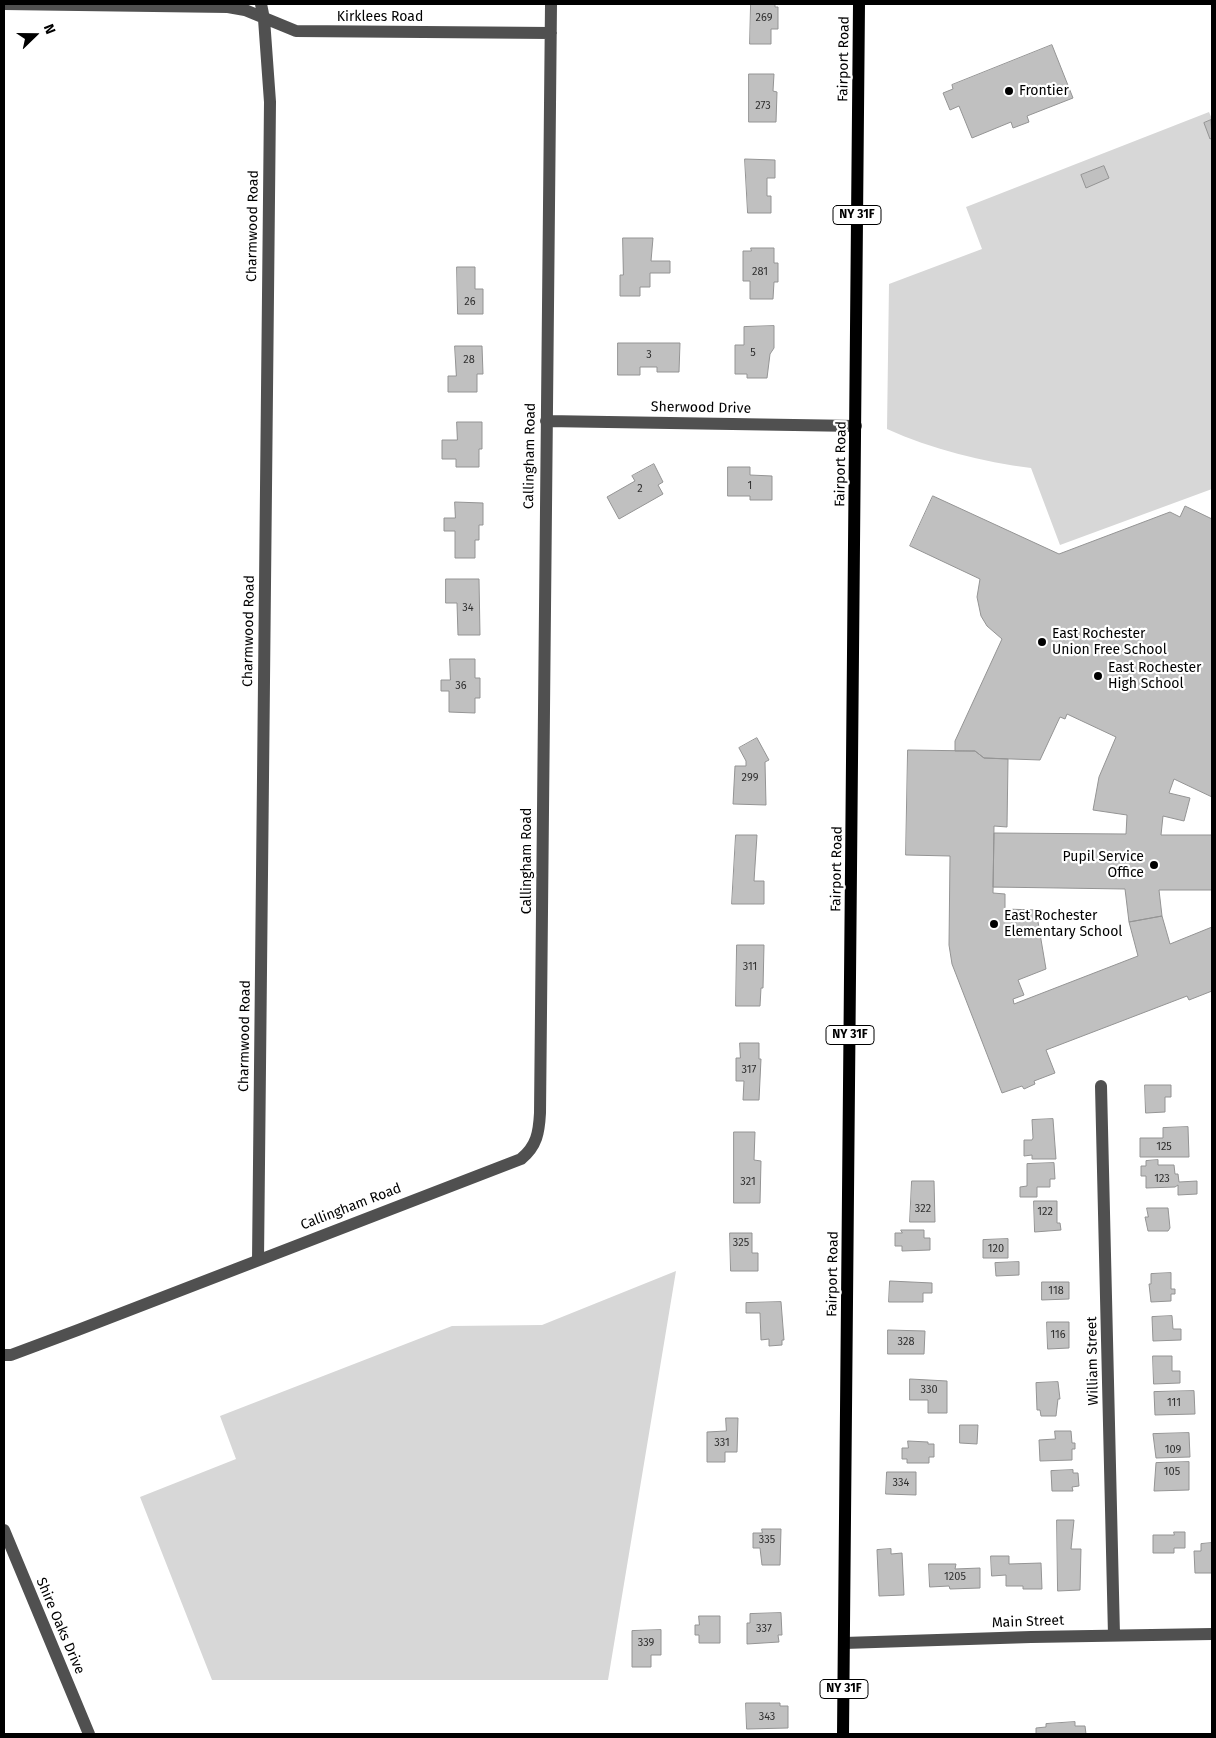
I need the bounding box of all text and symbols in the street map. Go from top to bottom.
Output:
street label: Kirklees Road [337,9,423,25]
north arrow [10,10,60,60]
house number: 269 [756,11,772,25]
street label: Fairport Road [835,16,853,102]
text: N [40,22,59,37]
place label: Frontier [1019,83,1069,99]
marker: Frontier [1003,85,1015,97]
house number: 273 [755,99,771,113]
street label: Charmwood Road [244,170,262,282]
road number: NY 31F [833,206,881,224]
house number: 281 [752,265,768,279]
house number: 26 [464,295,476,309]
house number: 5 [750,346,756,360]
house number: 3 [646,348,652,362]
house number: 28 [463,353,475,367]
street label: Sherwood Drive [651,399,751,417]
street label: Callingham Road [521,403,539,509]
street label: Fairport Road [832,421,850,507]
house number: 1 [748,479,752,493]
house number: 2 [637,482,643,496]
street label: Charmwood Road [240,575,258,687]
house number: 34 [462,601,474,615]
place label: East Rochester Union Free School [1052,626,1167,658]
marker: East Rochester Union Free School [1036,636,1048,648]
place label: East Rochester High School [1108,660,1201,692]
marker: East Rochester High School [1092,670,1104,682]
house number: 36 [455,679,467,693]
house number: 299 [742,771,758,785]
street label: Callingham Road [519,808,535,914]
street label: Fairport Road [828,826,846,912]
place label: Pupil Service Office [1062,849,1144,882]
marker: Pupil Service Office [1148,859,1160,871]
place label: East Rochester Elementary School [1004,908,1122,940]
marker: East Rochester Elementary School [988,918,1000,930]
house number: 311 [743,960,757,974]
street label: Charmwood Road [236,980,254,1092]
road number: NY 31F [826,1026,874,1044]
house number: 317 [742,1063,756,1077]
house number: 125 [1156,1140,1172,1154]
house number: 123 [1154,1172,1170,1186]
house number: 321 [740,1175,756,1189]
street label: Callingham Road [298,1180,404,1234]
house number: 322 [915,1202,931,1216]
house number: 122 [1037,1205,1053,1219]
street label: Fairport Road [824,1231,842,1317]
house number: 325 [733,1236,749,1250]
house number: 120 [988,1242,1004,1256]
house number: 118 [1048,1284,1064,1298]
street label: William Street [1084,1316,1102,1406]
house number: 116 [1050,1328,1066,1342]
house number: 328 [898,1335,914,1349]
house number: 330 [920,1383,938,1397]
house number: 111 [1167,1396,1181,1410]
house number: 331 [714,1436,730,1450]
house number: 109 [1165,1443,1181,1457]
house number: 105 [1164,1465,1180,1479]
house number: 334 [893,1476,909,1490]
house number: 335 [759,1533,775,1547]
house number: 1205 [944,1570,966,1584]
street label: Shire Oaks Drive [32,1575,88,1677]
street label: Main Street [992,1612,1064,1632]
house number: 337 [756,1622,772,1636]
house number: 339 [638,1636,654,1650]
road number: NY 31F [820,1680,868,1698]
house number: 343 [759,1710,775,1724]

